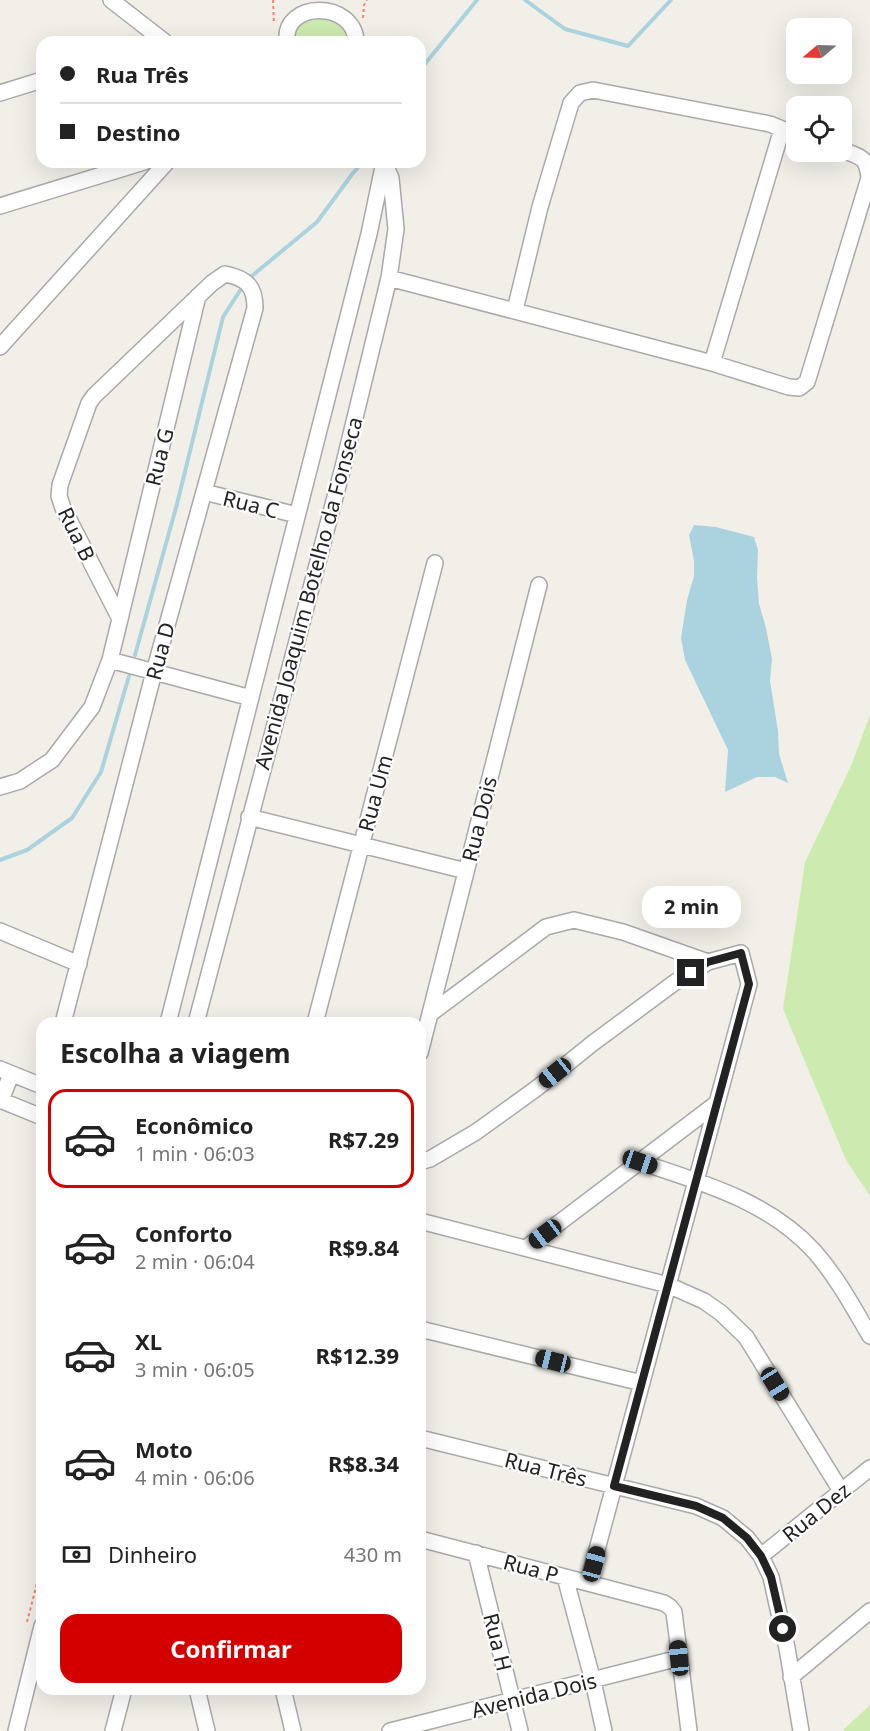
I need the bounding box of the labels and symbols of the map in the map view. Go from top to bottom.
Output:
north arrow [786,18,852,84]
street label: Avenida Joaquim Botelho da Fonseca [247,414,369,772]
street label: Rua G [138,425,180,489]
street label: Rua C [220,484,282,524]
street label: Rua B [52,502,102,566]
street label: Rua D [139,619,181,683]
street label: Rua Um [351,752,399,834]
street label: Rua Dois [455,774,503,864]
callout: 2 min [642,886,740,928]
route end [677,959,704,986]
car [535,1055,575,1091]
car [620,1148,660,1176]
car [525,1216,565,1252]
car [533,1348,573,1374]
car [758,1364,792,1404]
street label: Rua Três [502,1445,590,1493]
street label: Rua Dez [776,1476,856,1548]
car [581,1544,607,1584]
street label: Rua P [500,1547,562,1589]
street label: Rua H [477,1610,519,1674]
route start [769,1615,796,1642]
car [668,1639,690,1677]
street label: Avenida Dois [469,1666,599,1724]

